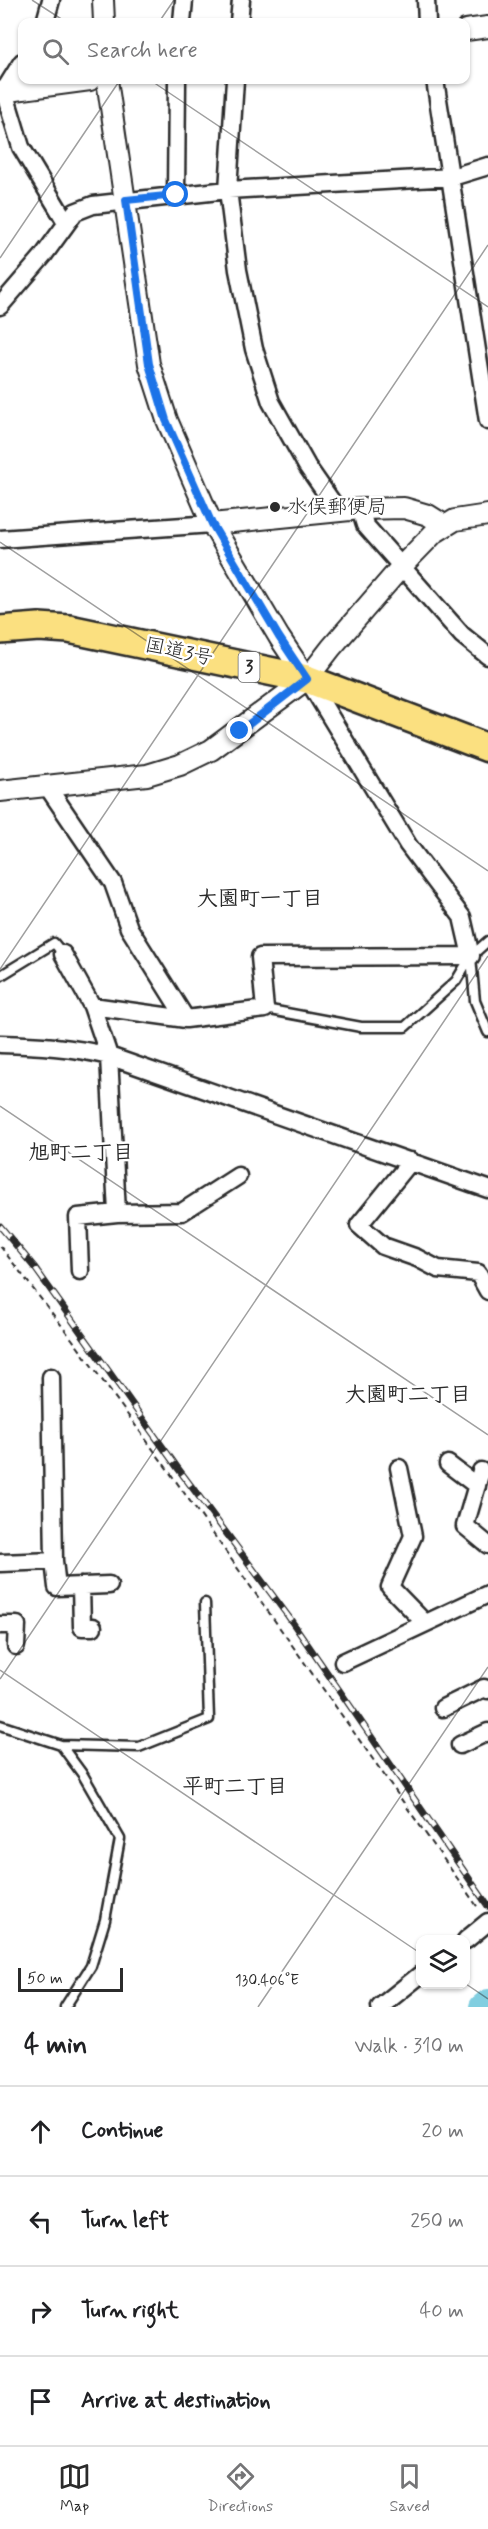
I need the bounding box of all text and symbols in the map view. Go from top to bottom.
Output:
search box [18,18,470,84]
icon: search [39,35,72,68]
text: Search here [87,37,198,65]
route start [162,181,188,207]
place label: 水俣郵便局 [287,494,387,521]
marker: 水俣郵便局 [268,500,282,514]
street label: 国道3号 [142,632,216,672]
road number: 3 [238,652,260,682]
route end [226,717,252,743]
district label: 大園町一丁目 [197,885,323,913]
district label: 旭町二丁目 [29,1139,134,1167]
district label: 大園町二丁目 [345,1381,471,1409]
district label: 平町二丁目 [183,1773,288,1801]
map controls [416,1935,470,1989]
button: layers [416,1935,470,1989]
scale bar [18,1965,123,1992]
text: 50 m [27,1968,63,1989]
text: 130.406°E [235,1971,299,1991]
text: 4 min [24,2029,87,2063]
text: Walk · 310 m [354,2033,464,2060]
icon: ahead [24,2115,57,2148]
text: Continue [81,2117,163,2145]
text: 20 m [421,2118,464,2145]
icon: left [24,2205,57,2238]
text: Turn left [81,2207,169,2235]
text: 250 m [410,2208,464,2235]
icon: right [24,2295,57,2328]
text: Turn right [81,2297,179,2325]
text: 40 m [420,2298,464,2325]
icon: arrive [24,2385,57,2418]
text: Arrive at destination [81,2387,271,2415]
tab: Map [58,2460,91,2517]
tab: Directions [207,2460,273,2517]
tab: Saved [389,2460,430,2517]

